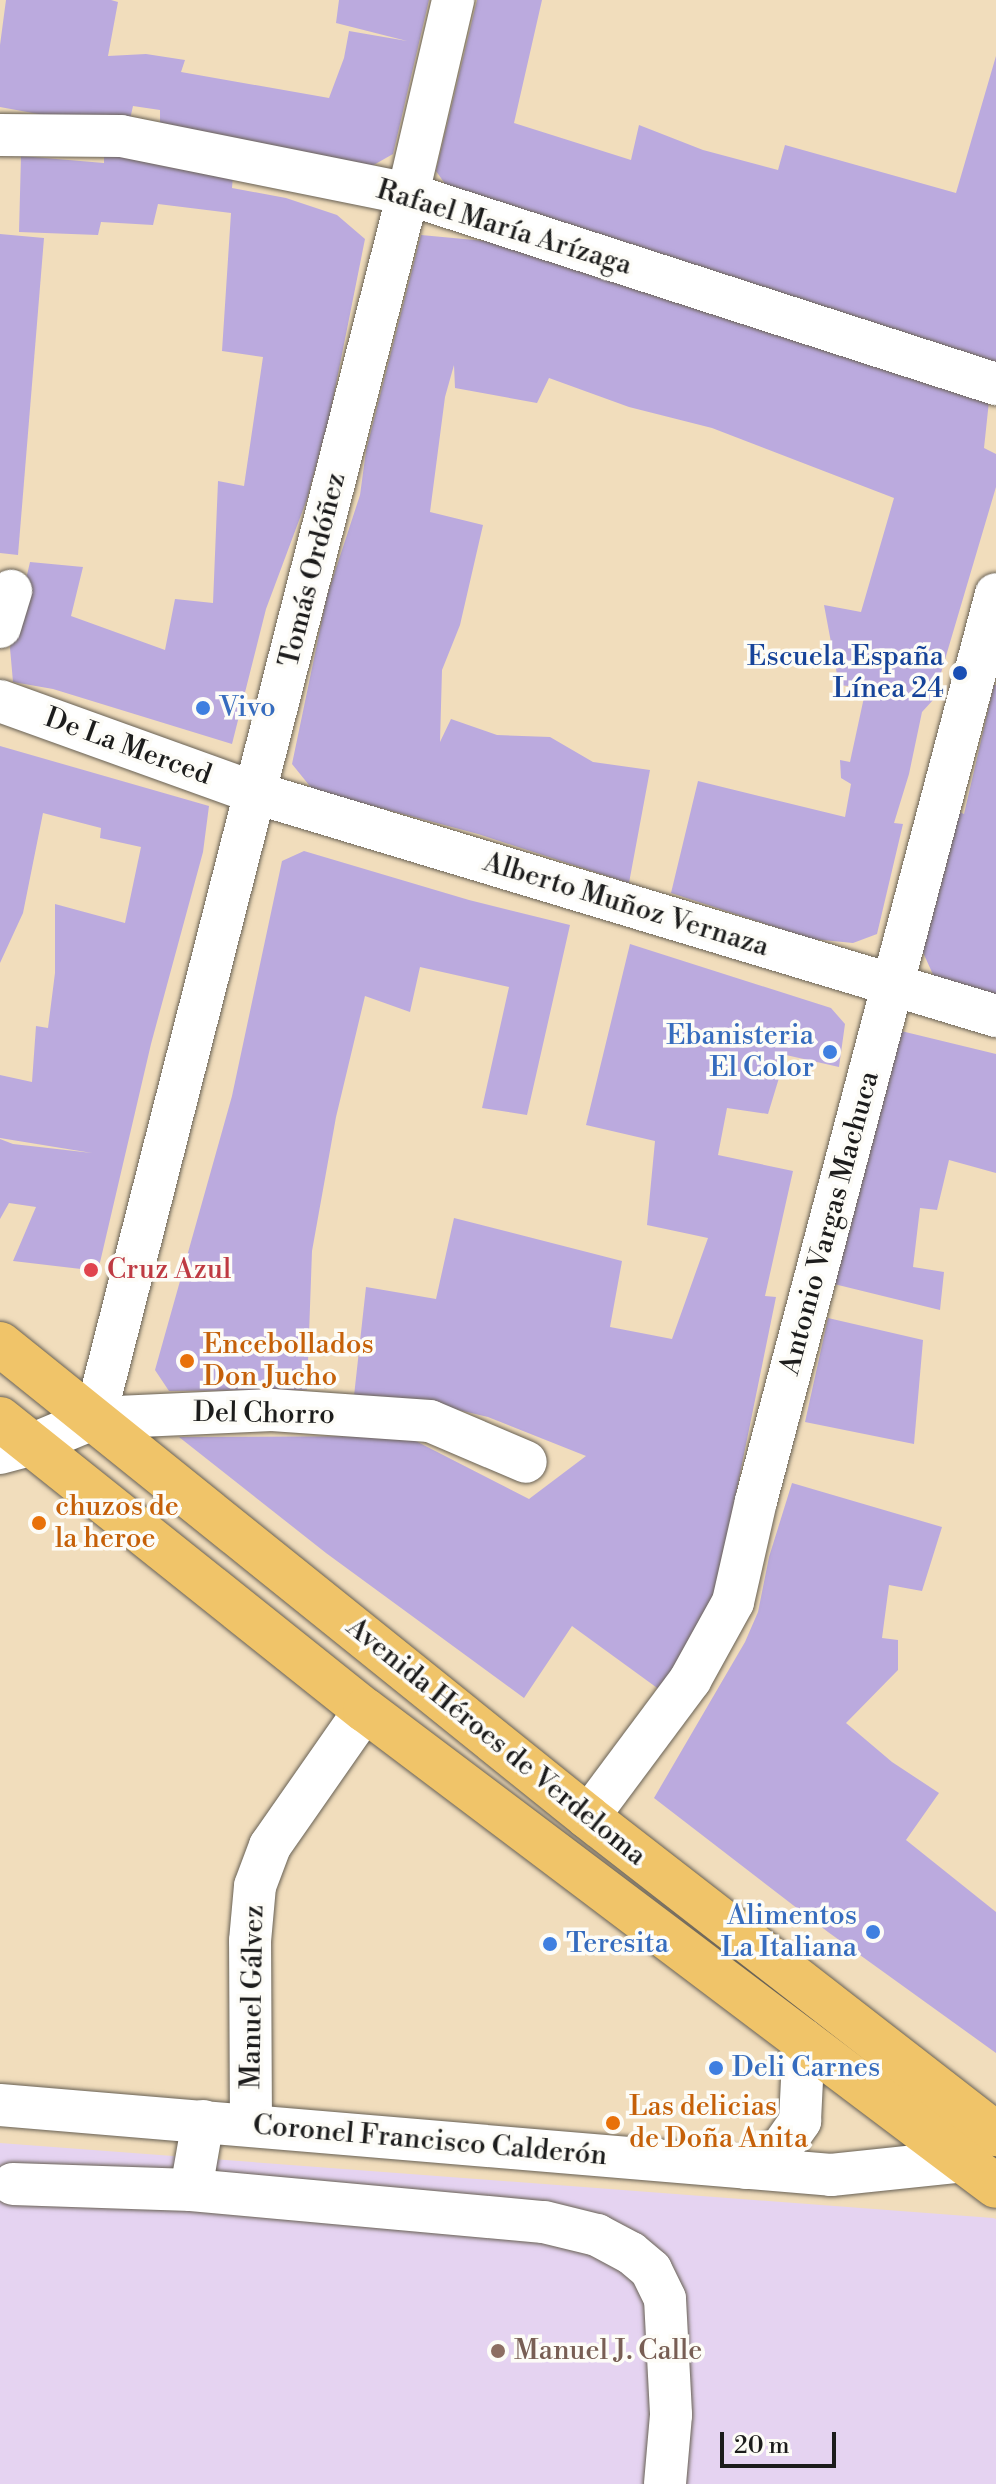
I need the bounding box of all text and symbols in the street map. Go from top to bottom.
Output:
street label: Rafael María Arízaga [372,173,636,283]
street label: Tomás Ordóñez [273,469,353,671]
place label: Escuela España Línea 24 [747,640,944,706]
marker: Escuela España Línea 24 [951,664,969,682]
place label: Vivo [219,691,276,725]
marker: Vivo [194,699,212,717]
street label: De La Merced [40,701,216,793]
street label: Alberto Muñoz Vernaza [479,846,773,964]
place label: Ebanisteria El Color [666,1019,814,1085]
marker: Ebanisteria El Color [821,1043,839,1061]
street label: Antonio Vargas Machuca [773,1068,887,1378]
place label: Cruz Azul [107,1253,231,1287]
marker: Cruz Azul [82,1261,100,1279]
place label: Encebollados Don Jucho [203,1328,374,1394]
marker: Encebollados Don Jucho [178,1352,196,1370]
street label: Del Chorro [193,1396,335,1432]
place label: chuzos de la heroe [55,1490,179,1556]
marker: chuzos de la heroe [30,1514,48,1532]
street label: Avenida Héroes de Verdeloma [339,1611,653,1873]
place label: Alimentos La Italiana [721,1899,857,1965]
street label: Manuel Gálvez [235,1905,271,2089]
marker: Alimentos La Italiana [864,1923,882,1941]
place label: Teresita [566,1927,669,1961]
marker: Teresita [541,1935,559,1953]
place label: Deli Carnes [732,2051,880,2085]
marker: Deli Carnes [707,2059,725,2077]
place label: Las delicias de Doña Anita [629,2090,808,2156]
street label: Coronel Francisco Calderón [251,2109,609,2173]
marker: Las delicias de Doña Anita [604,2114,622,2132]
place label: Manuel J. Calle [514,2334,702,2368]
marker: Manuel J. Calle [489,2342,507,2360]
scale bar [724,2416,840,2466]
text: 20 m [734,2431,790,2461]

